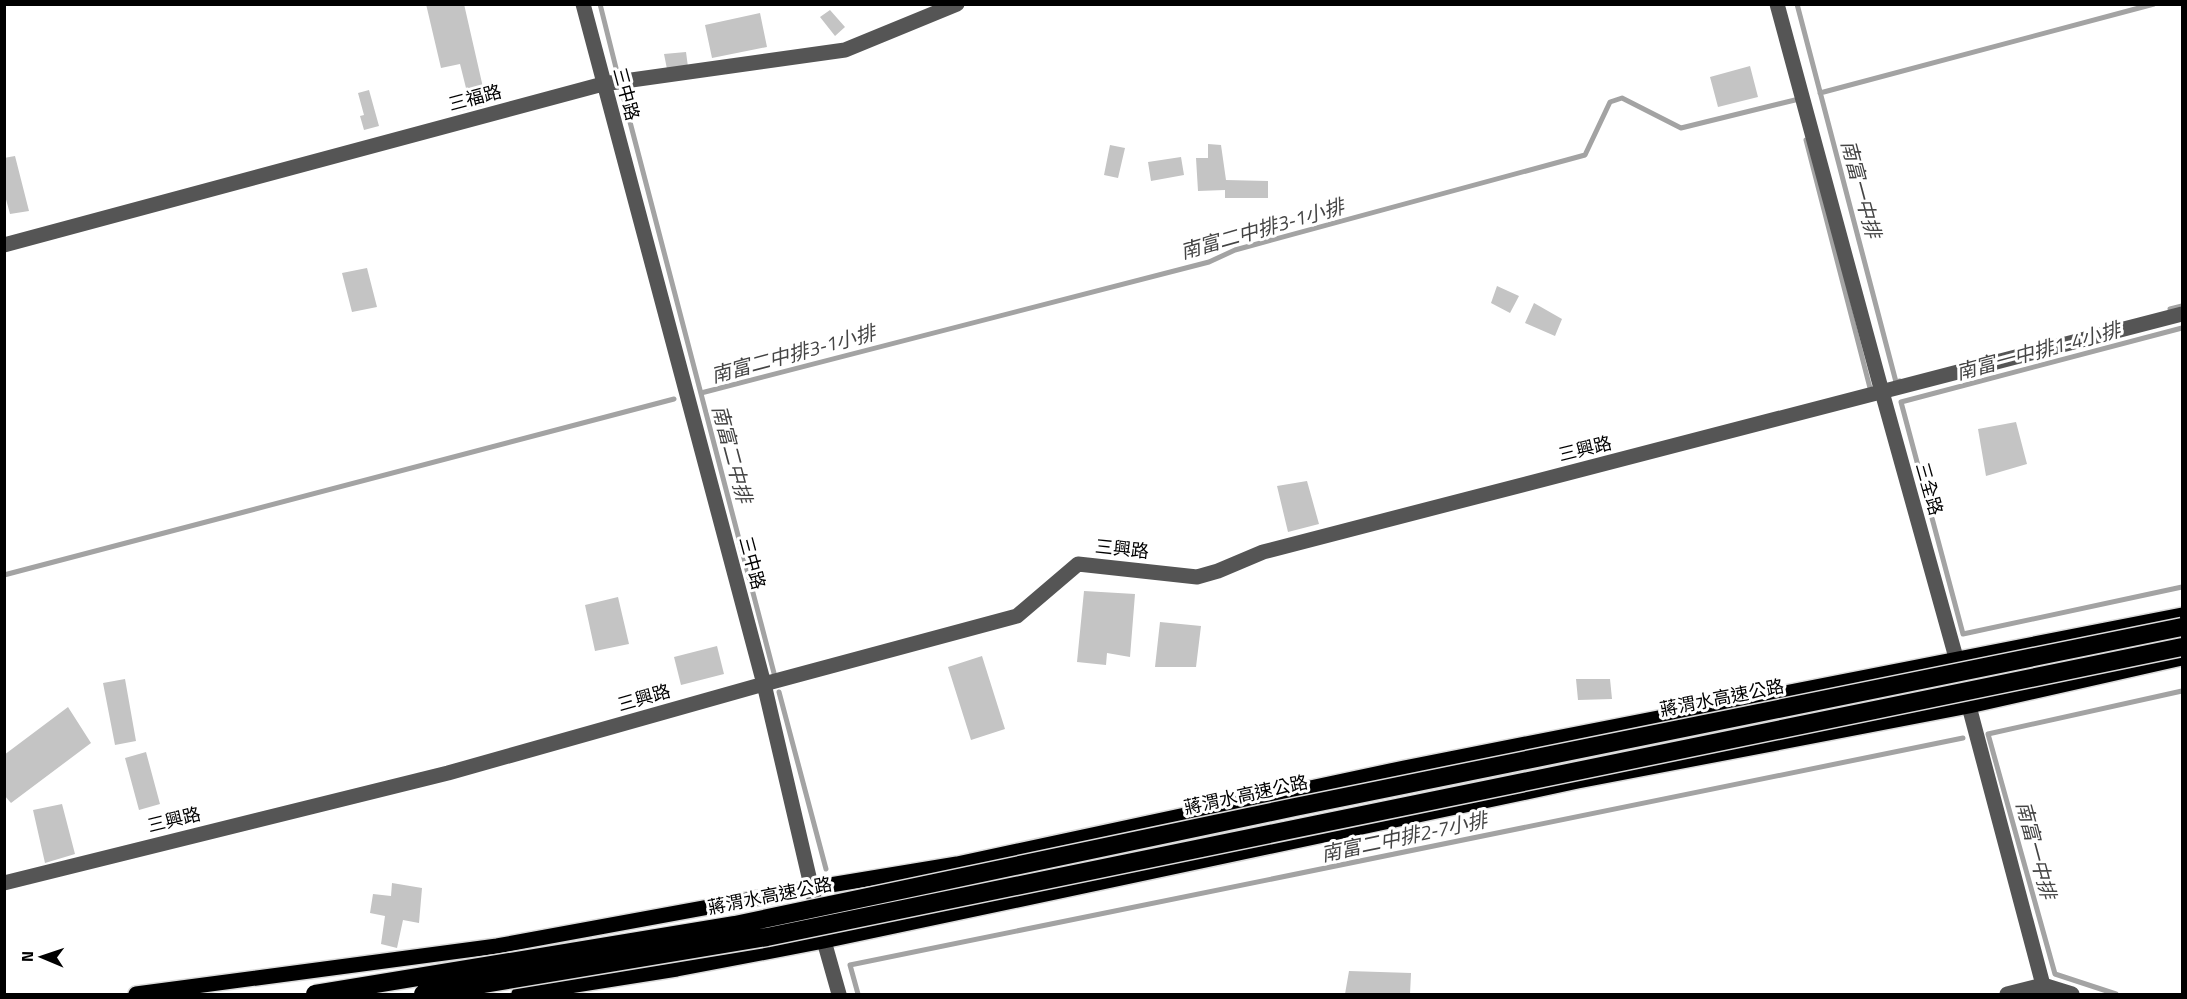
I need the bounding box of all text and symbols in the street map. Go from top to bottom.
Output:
street label: 三中路 [606,64,647,123]
street label: 三福路 [445,77,504,118]
water label: 南富一中排 [1834,137,1890,244]
water label: 南富二中排3-1小排 [1176,189,1350,267]
water label: 南富一中排1-4小排 [1952,313,2126,387]
water label: 南富二中排3-1小排 [707,316,881,390]
water label: 南富二中排 [705,402,761,509]
street label: 三興路 [1555,429,1614,468]
street label: 三全路 [1909,459,1950,519]
street label: 三興路 [1094,532,1150,565]
street label: 三中路 [732,533,773,592]
street label: 蔣渭水高速公路 [1657,672,1786,723]
street label: 三興路 [614,677,674,718]
street label: 蔣渭水高速公路 [1181,768,1310,821]
water label: 南富一中排 [2009,798,2065,905]
street label: 三興路 [144,800,203,839]
water label: 南富二中排2-7小排 [1318,803,1493,869]
street label: 蔣渭水高速公路 [705,870,834,921]
north arrow [12,927,72,987]
text: N [15,951,39,962]

